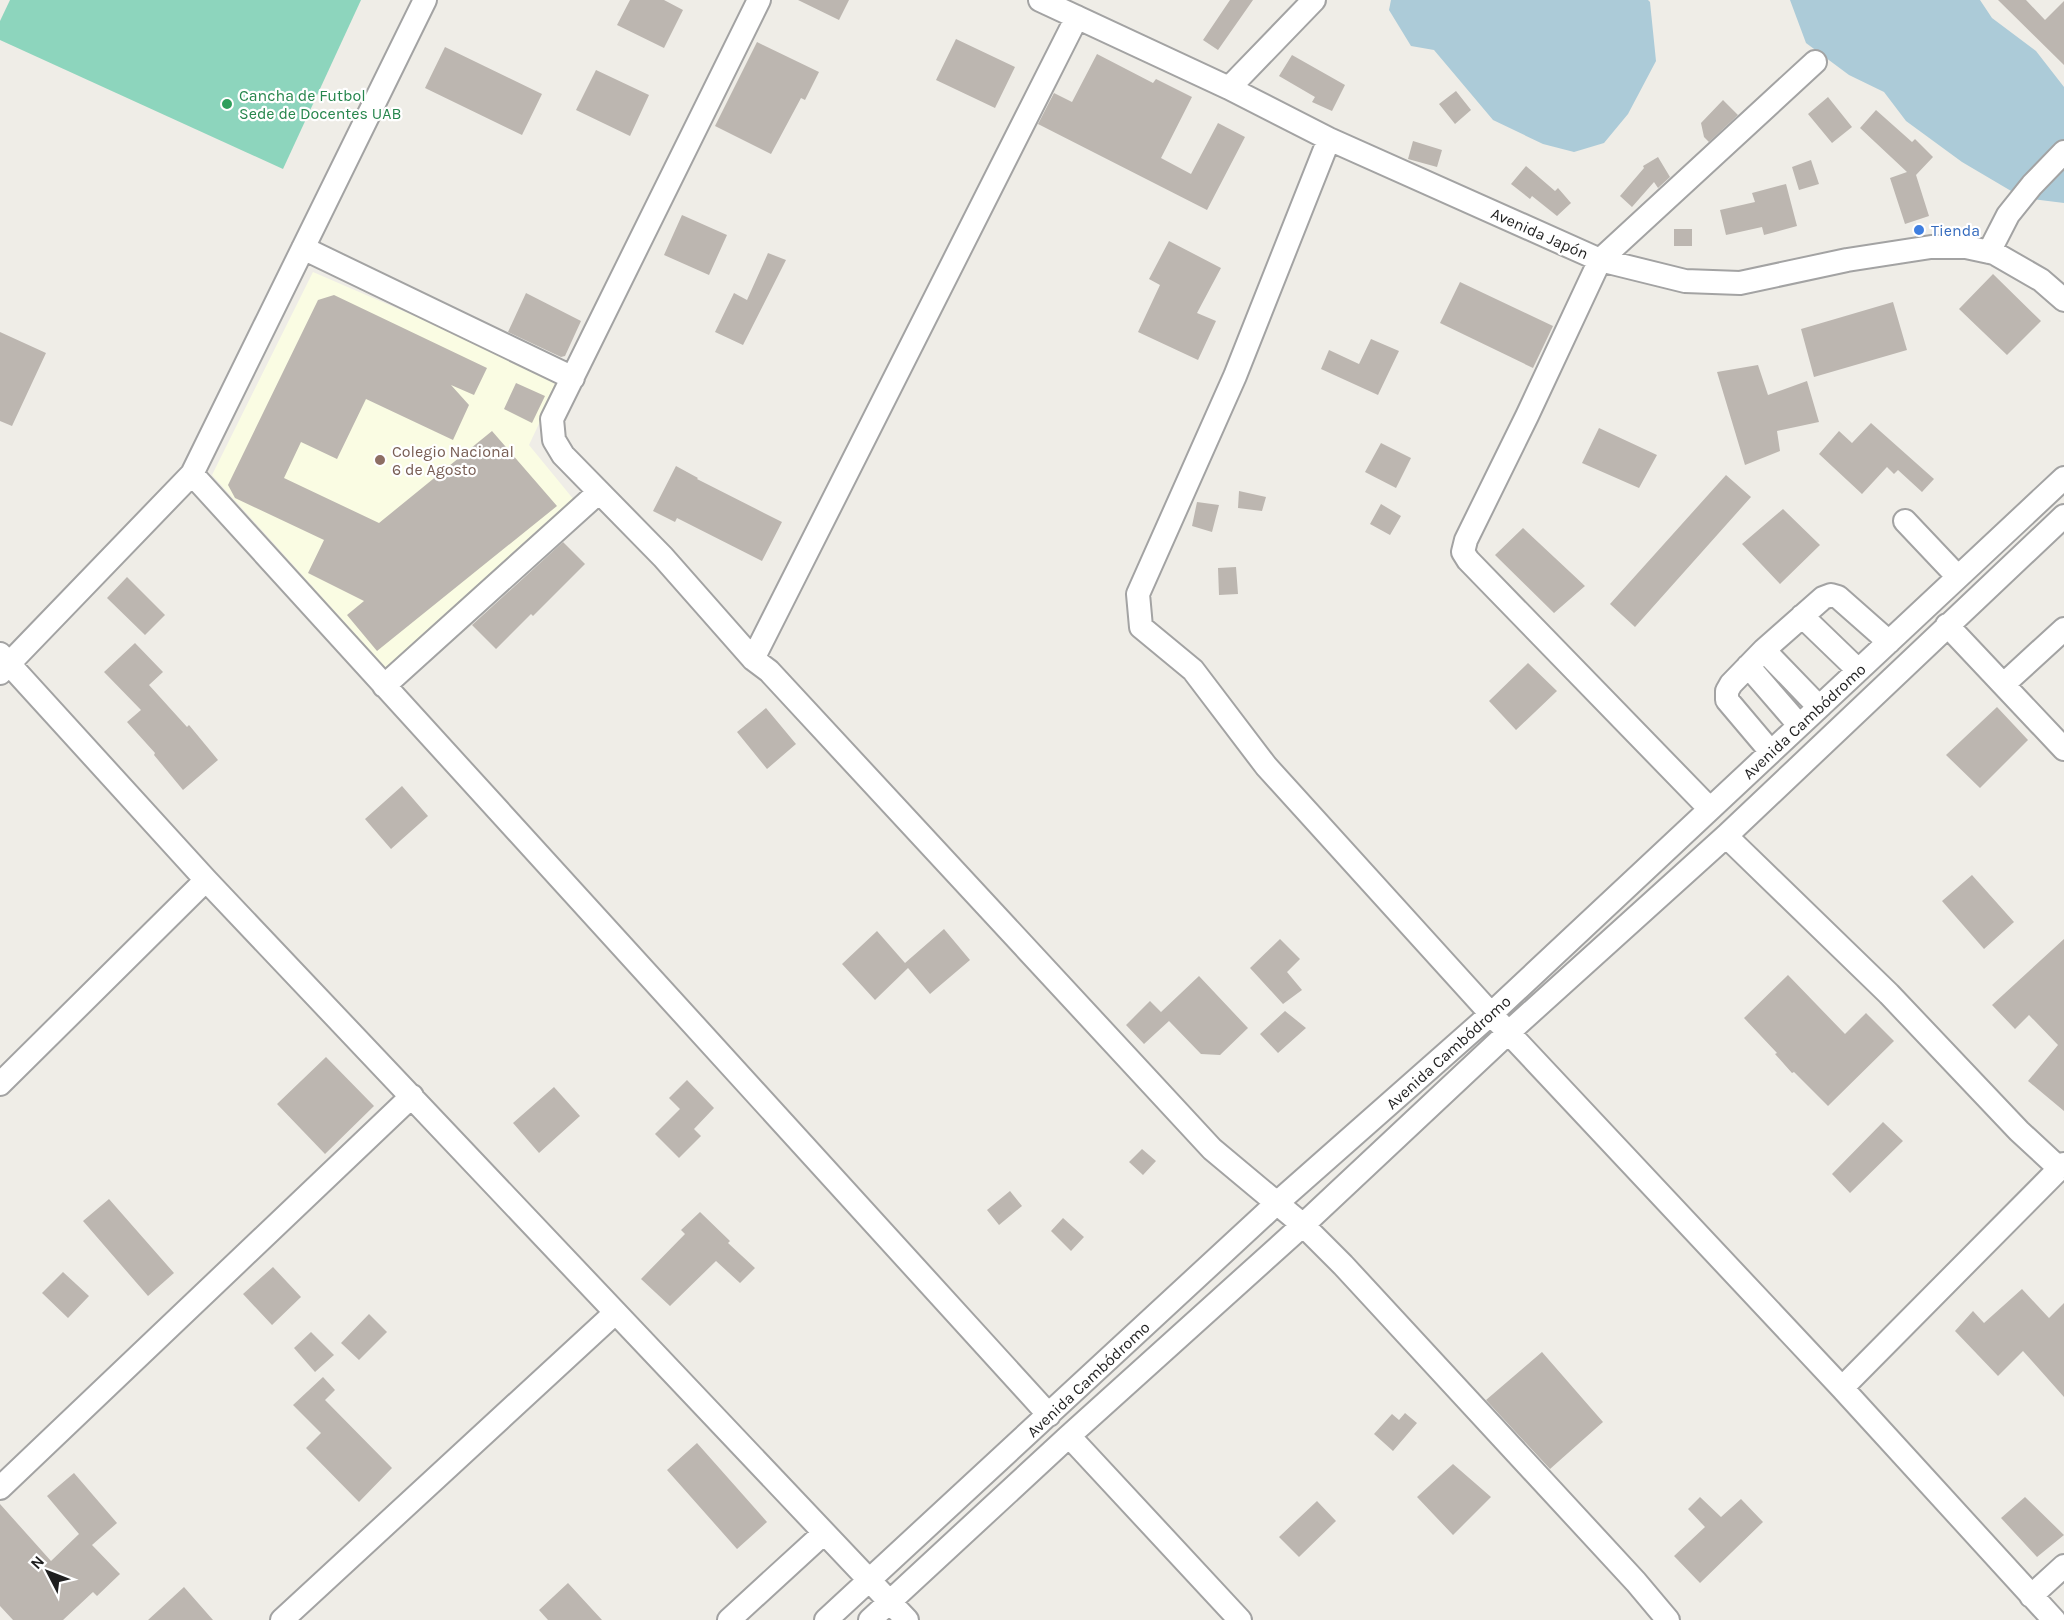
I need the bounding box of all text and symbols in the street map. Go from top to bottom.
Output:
place label: Cancha de Futbol Sede de Docentes UAB [239,86,401,123]
marker: Cancha de Futbol Sede de Docentes UAB [220,97,234,111]
street label: Avenida Japón [1488,204,1591,263]
place label: Tienda [1931,221,1980,240]
marker: Tienda [1912,223,1926,237]
place label: Colegio Nacional 6 de Agosto [392,442,514,479]
marker: Colegio Nacional 6 de Agosto [373,453,387,467]
street label: Avenida Cambódromo [1739,659,1870,783]
street label: Avenida Cambódromo [1382,991,1515,1113]
street label: Avenida Cambódromo [1023,1317,1154,1441]
north arrow [18,1542,78,1602]
text: N [26,1552,48,1573]

